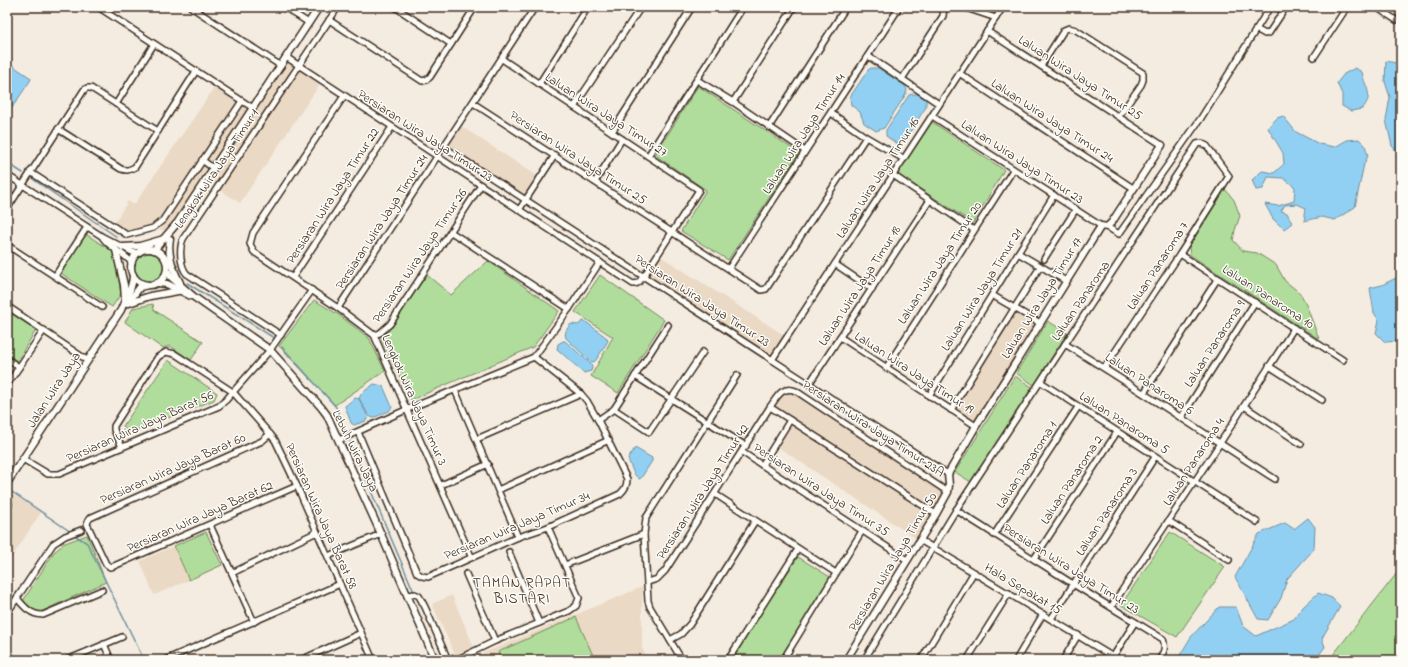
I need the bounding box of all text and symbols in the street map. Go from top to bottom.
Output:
street label: Laluan Wira Jaya Timur 25 [1014,31,1146,127]
street label: Laluan Wira Jaya Timur 27 [540,68,672,163]
street label: Laluan Wira Jaya Timur 14 [758,69,851,199]
street label: Laluan Wira Jaya Timur 24 [986,74,1118,169]
street label: Persiaran Wira Jaya Timur 23 [353,85,496,188]
street label: Lengkok Wira Jaya Timur 1 [170,106,265,233]
street label: Persiaran Wira Jaya Timur 25 [505,106,651,211]
street label: Laluan Wira Jaya Timur 16 [832,114,925,243]
street label: Laluan Wira Jaya Timur 23 [956,115,1087,210]
street label: Persiaran Wira Jaya Timur 22 [282,124,385,268]
street label: Persiaran Wira Jaya Timur 24 [331,150,434,294]
street label: Persiaran Wira Jaya Timur 26 [368,185,473,327]
street label: Laluan Wira Jaya Timur 20 [893,198,988,329]
street label: Laluan Panaroma 7 [1122,218,1194,314]
street label: Laluan Wira Jaya Timur 18 [814,222,907,350]
street label: Laluan Wira Jaya Timur 21 [936,225,1028,356]
street label: Laluan Wira Jaya Timur 17 [997,233,1088,363]
street label: Persiaran Wira Jaya Timur 23 [630,250,773,353]
street label: Laluan Panaroma [1047,257,1115,345]
street label: Laluan Panaroma 10 [1218,260,1318,334]
street label: Laluan Panaroma 9 [1180,297,1250,391]
street label: Laluan Wira Jaya Timur 19 [850,327,977,420]
street label: Lengkok Wira Jaya Timur 3 [376,331,451,469]
street label: Jalan Wira Jaya [22,348,87,432]
street label: Laluan Panaroma 6 [1101,348,1197,420]
street label: Persiaran Wira Jaya Timur 23A [798,376,948,483]
street label: Persiaran Wira Jaya Barat 56 [63,386,217,469]
street label: Laluan Panaroma 5 [1075,387,1173,460]
street label: Lebuh Wira Jaya [326,407,383,496]
street label: Laluan Panaroma 4 [1158,414,1230,510]
street label: Laluan Panaroma 1 [992,418,1062,512]
street label: Persiaran Wira Jaya Timur 42 [652,420,755,564]
street label: Persiaran Wira Jaya Barat 60 [97,428,249,511]
street label: Laluan Panaroma 2 [1036,431,1108,528]
street label: Persiaran Wira Jaya Timur 35 [749,439,893,542]
street label: Persiaran Wira Jaya Barat 58 [279,440,362,593]
street label: Laluan Panaroma 3 [1071,464,1143,560]
street label: Persiaran Wira Jaya Barat 62 [124,476,277,559]
street label: Persiaran Wira Jaya Timur 34 [441,486,594,566]
street label: Persiaran Wira Jaya Timur 50 [844,489,943,636]
street label: Persiaran Wira Jaya Timur 23 [998,519,1143,620]
street label: Hala Sepakat 15 [981,558,1066,620]
district label: TAMAN RAPAT BISTARI [473,573,571,610]

